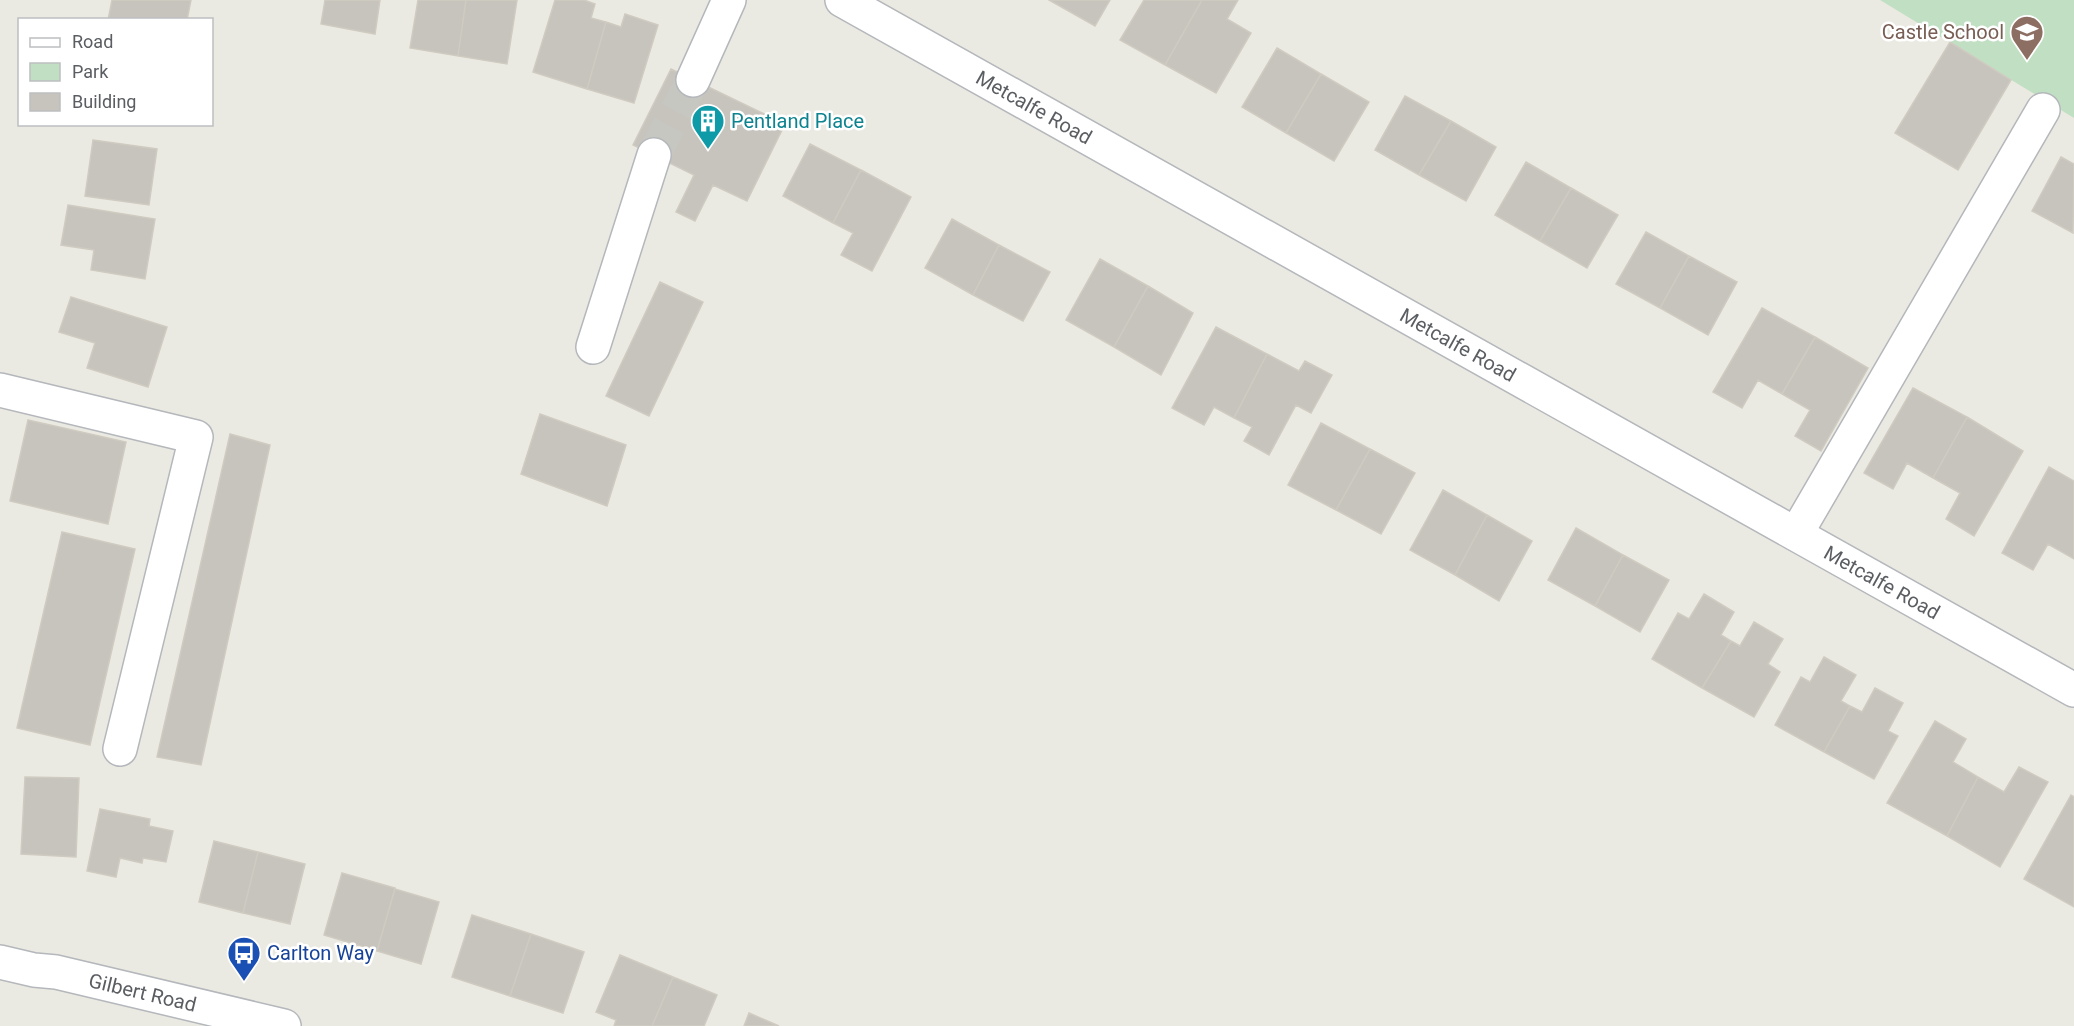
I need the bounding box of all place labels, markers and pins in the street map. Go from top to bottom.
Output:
school or university icon: Castle School [2009,14,2045,61]
place label: Castle School [1882,20,2004,44]
building icon: Pentland Place [690,103,726,150]
place label: Pentland Place [731,109,864,133]
bus stop icon: Carlton Way [226,935,262,982]
place label: Carlton Way [267,941,374,965]

